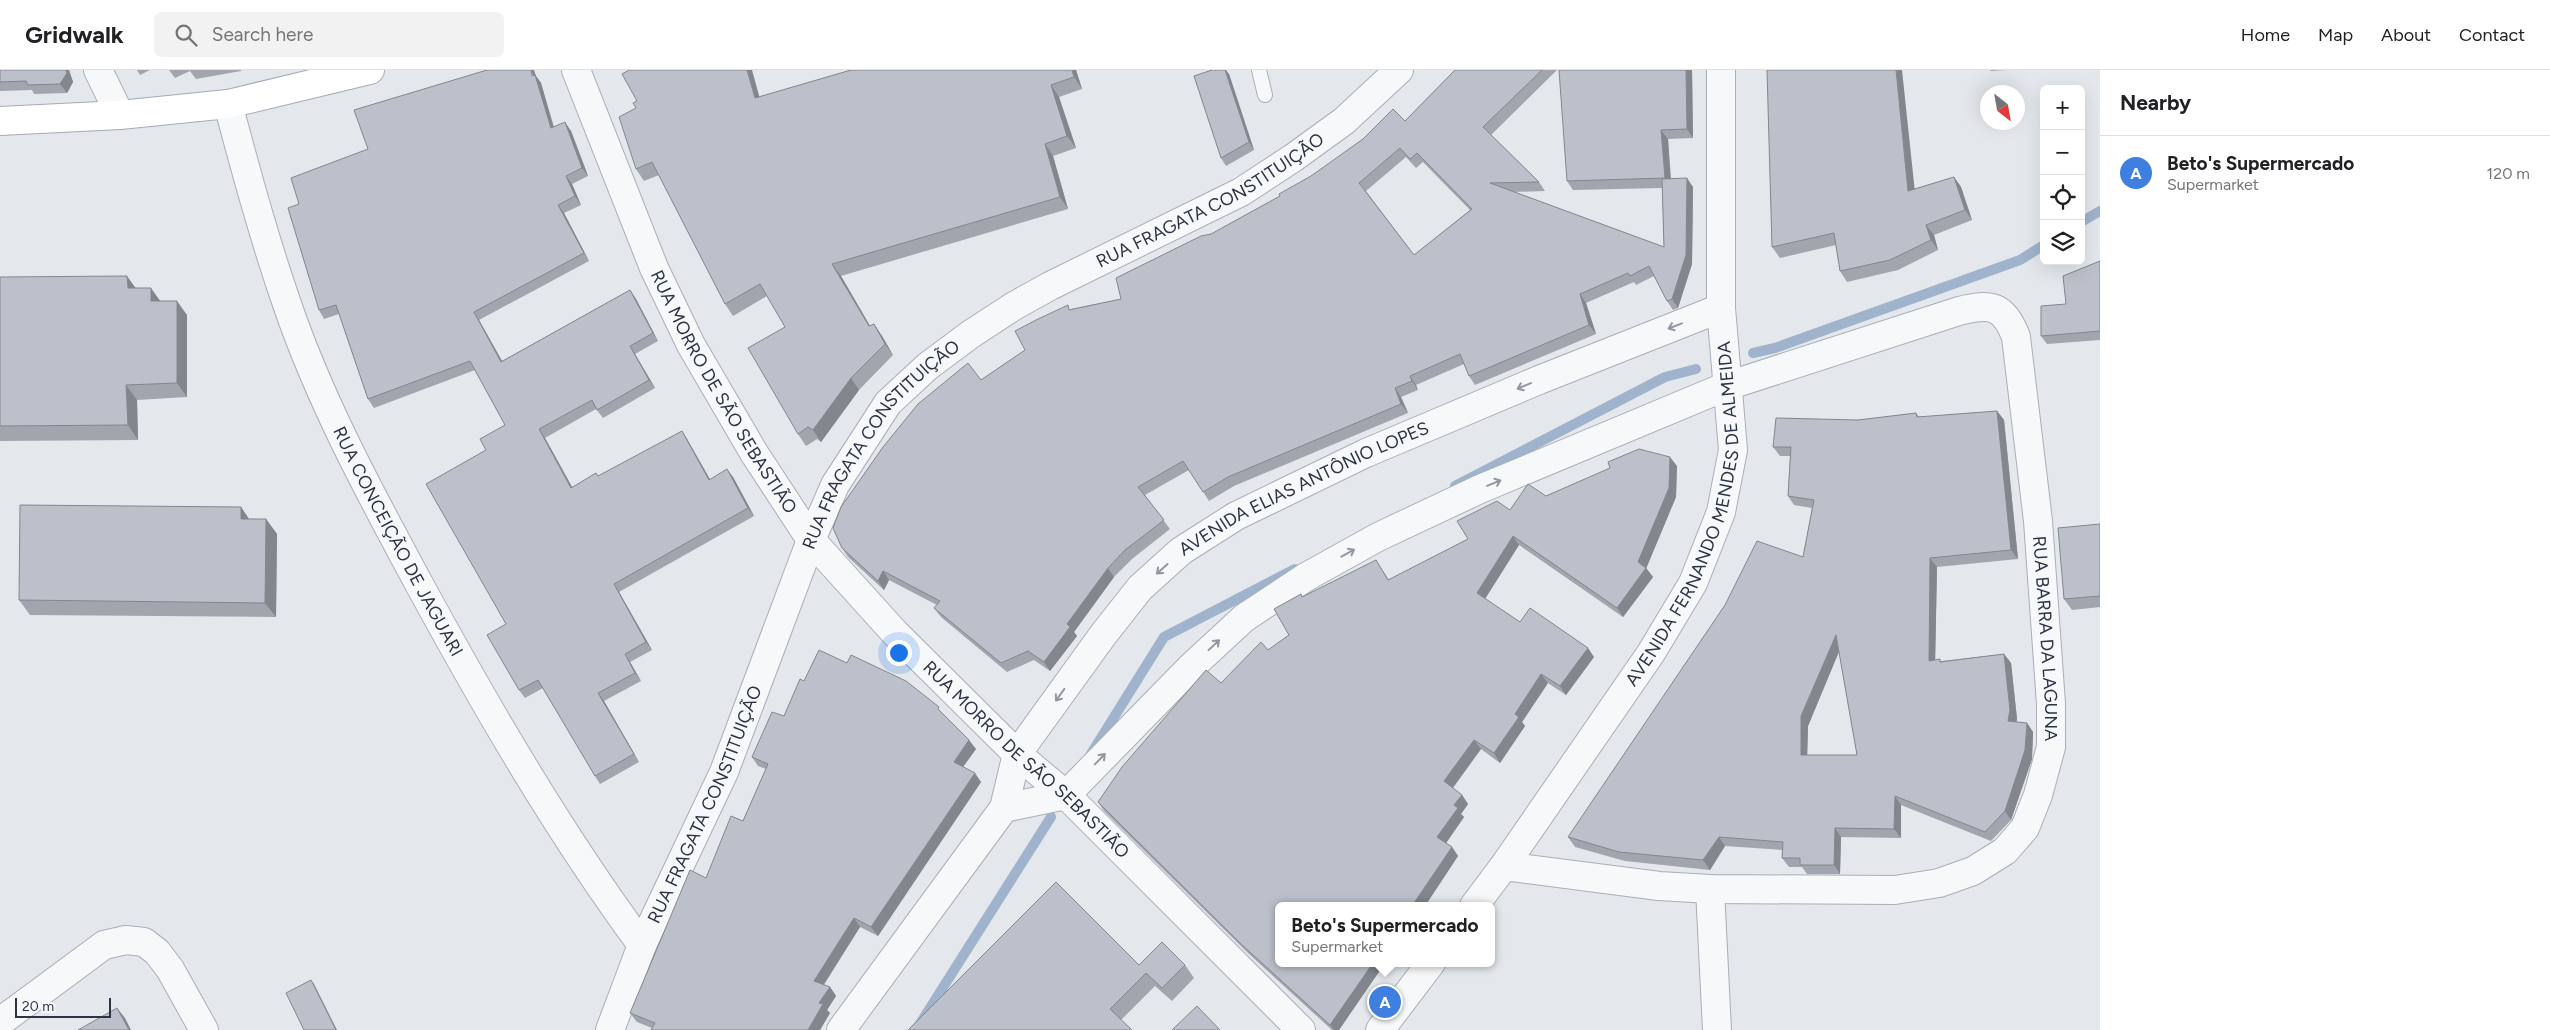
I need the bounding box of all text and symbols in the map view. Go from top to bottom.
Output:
search box [154,12,504,57]
text: Gridwalk [25,20,124,49]
icon: search [172,21,200,49]
text: Search here [212,23,313,46]
text: Home [2241,24,2290,46]
text: Map [2318,24,2353,46]
text: About [2381,24,2431,46]
text: Contact [2459,24,2525,46]
north arrow [1980,85,2025,130]
map controls [2040,85,2085,265]
button: + [2040,85,2085,130]
text: Nearby [2120,90,2191,115]
street label: RUA FRAGATA CONSTITUIÇÃO [1093,128,1328,273]
button: − [2040,130,2085,175]
text: Beto's Supermercado [2167,152,2354,175]
text: A [2130,164,2142,183]
text: 120 m [2487,164,2530,183]
button: locate [2040,175,2085,220]
text: Supermarket [2167,175,2259,194]
button: layers [2040,220,2085,265]
street label: RUA MORRO DE SÃO SEBASTIÃO [646,267,802,518]
one-way arrow [1668,322,1684,331]
street label: RUA FRAGATA CONSTITUIÇÃO [798,335,964,552]
street label: AVENIDA FERNANDO MENDES DE ALMEIDA [1621,340,1744,690]
one-way arrow [1517,381,1532,391]
street label: AVENIDA ELIAS ANTÔNIO LOPES [1175,417,1432,561]
street label: RUA CONCEIÇÃO DE JAGUARI [328,423,468,660]
one-way arrow [1486,478,1502,487]
street label: RUA BARRA DA LAGUNA [2028,535,2062,741]
one-way arrow [1340,548,1355,558]
one-way arrow [1156,563,1169,575]
one-way arrow [1208,639,1221,651]
your location [886,640,912,666]
street label: RUA MORRO DE SÃO SEBASTIÃO [918,656,1134,863]
street label: RUA FRAGATA CONSTITUIÇÃO [643,682,766,927]
one-way arrow [1055,687,1065,701]
one-way arrow [1093,754,1105,766]
popup [1275,902,1495,967]
text: Beto's Supermercado [1291,914,1479,937]
text: Supermarket [1291,937,1383,956]
pin: A [1369,983,1401,1021]
scale bar [15,995,111,1018]
text: 20 m [22,998,54,1015]

